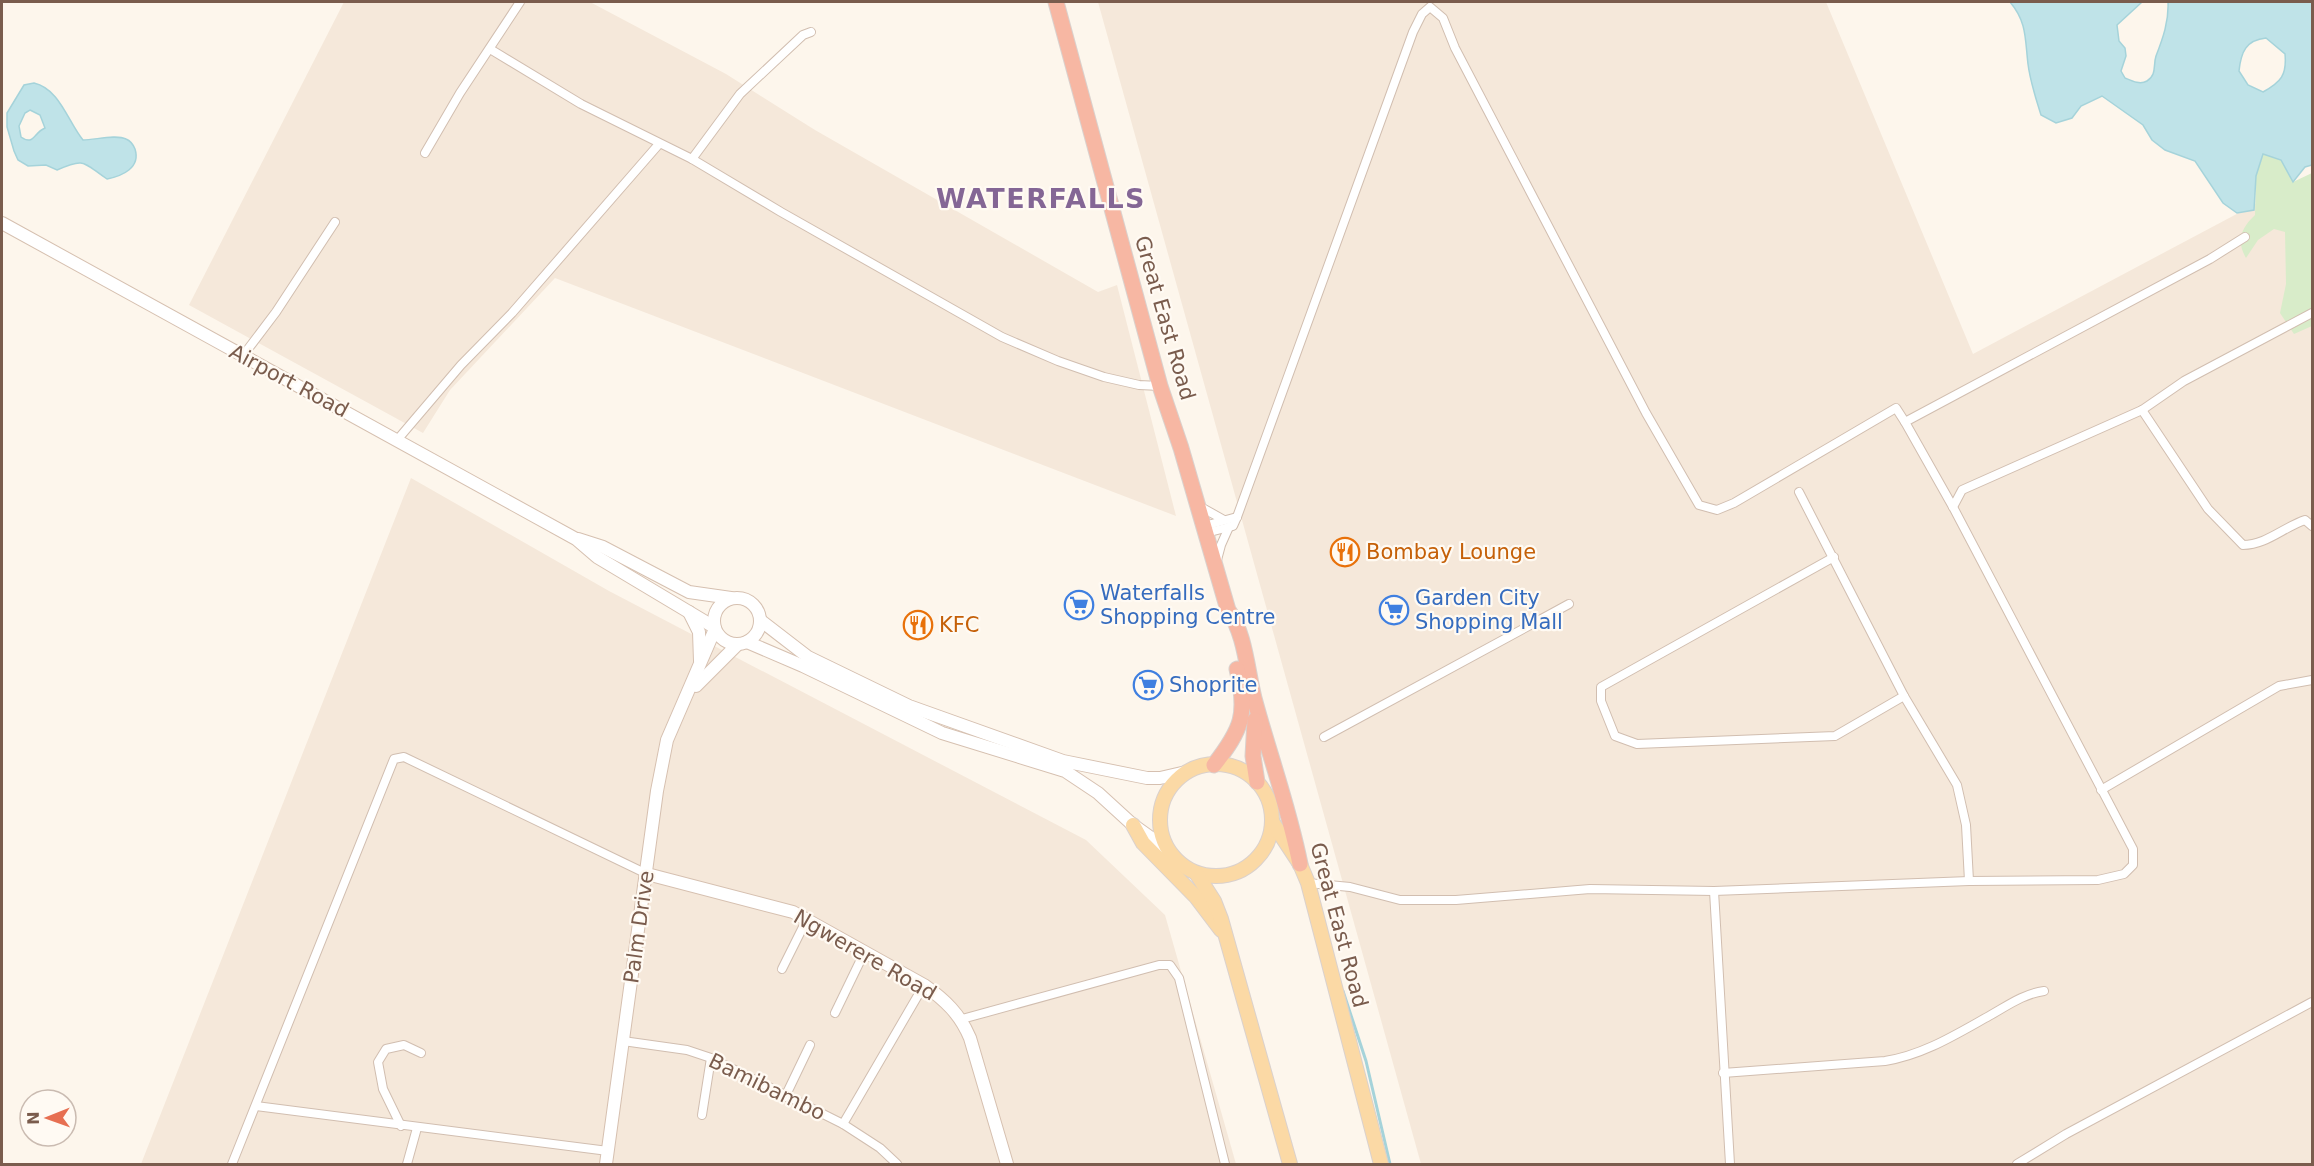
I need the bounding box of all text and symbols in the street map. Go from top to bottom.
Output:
district label: WATERFALLS [936,183,1146,214]
street label: Great East Road [1130,233,1200,403]
street label: Airport Road [225,340,353,422]
restaurant icon: Bombay Lounge [1329,536,1361,568]
place label: Bombay Lounge [1366,540,1536,564]
place label: Waterfalls Shopping Centre [1100,581,1276,629]
place label: Garden City Shopping Mall [1415,586,1563,634]
supermarket icon: Waterfalls Shopping Centre [1063,589,1095,621]
supermarket icon: Garden City Shopping Mall [1378,594,1410,626]
restaurant icon: KFC [902,609,934,641]
place label: KFC [939,613,980,637]
supermarket icon: Shoprite [1132,669,1164,701]
place label: Shoprite [1169,673,1257,697]
street label: Great East Road [1305,840,1373,1010]
street label: Palm Drive [619,869,659,985]
street label: Ngwerere Road [789,904,941,1006]
street label: Bamibambo [705,1049,829,1125]
north arrow [18,1088,78,1148]
text: N [24,1111,43,1125]

